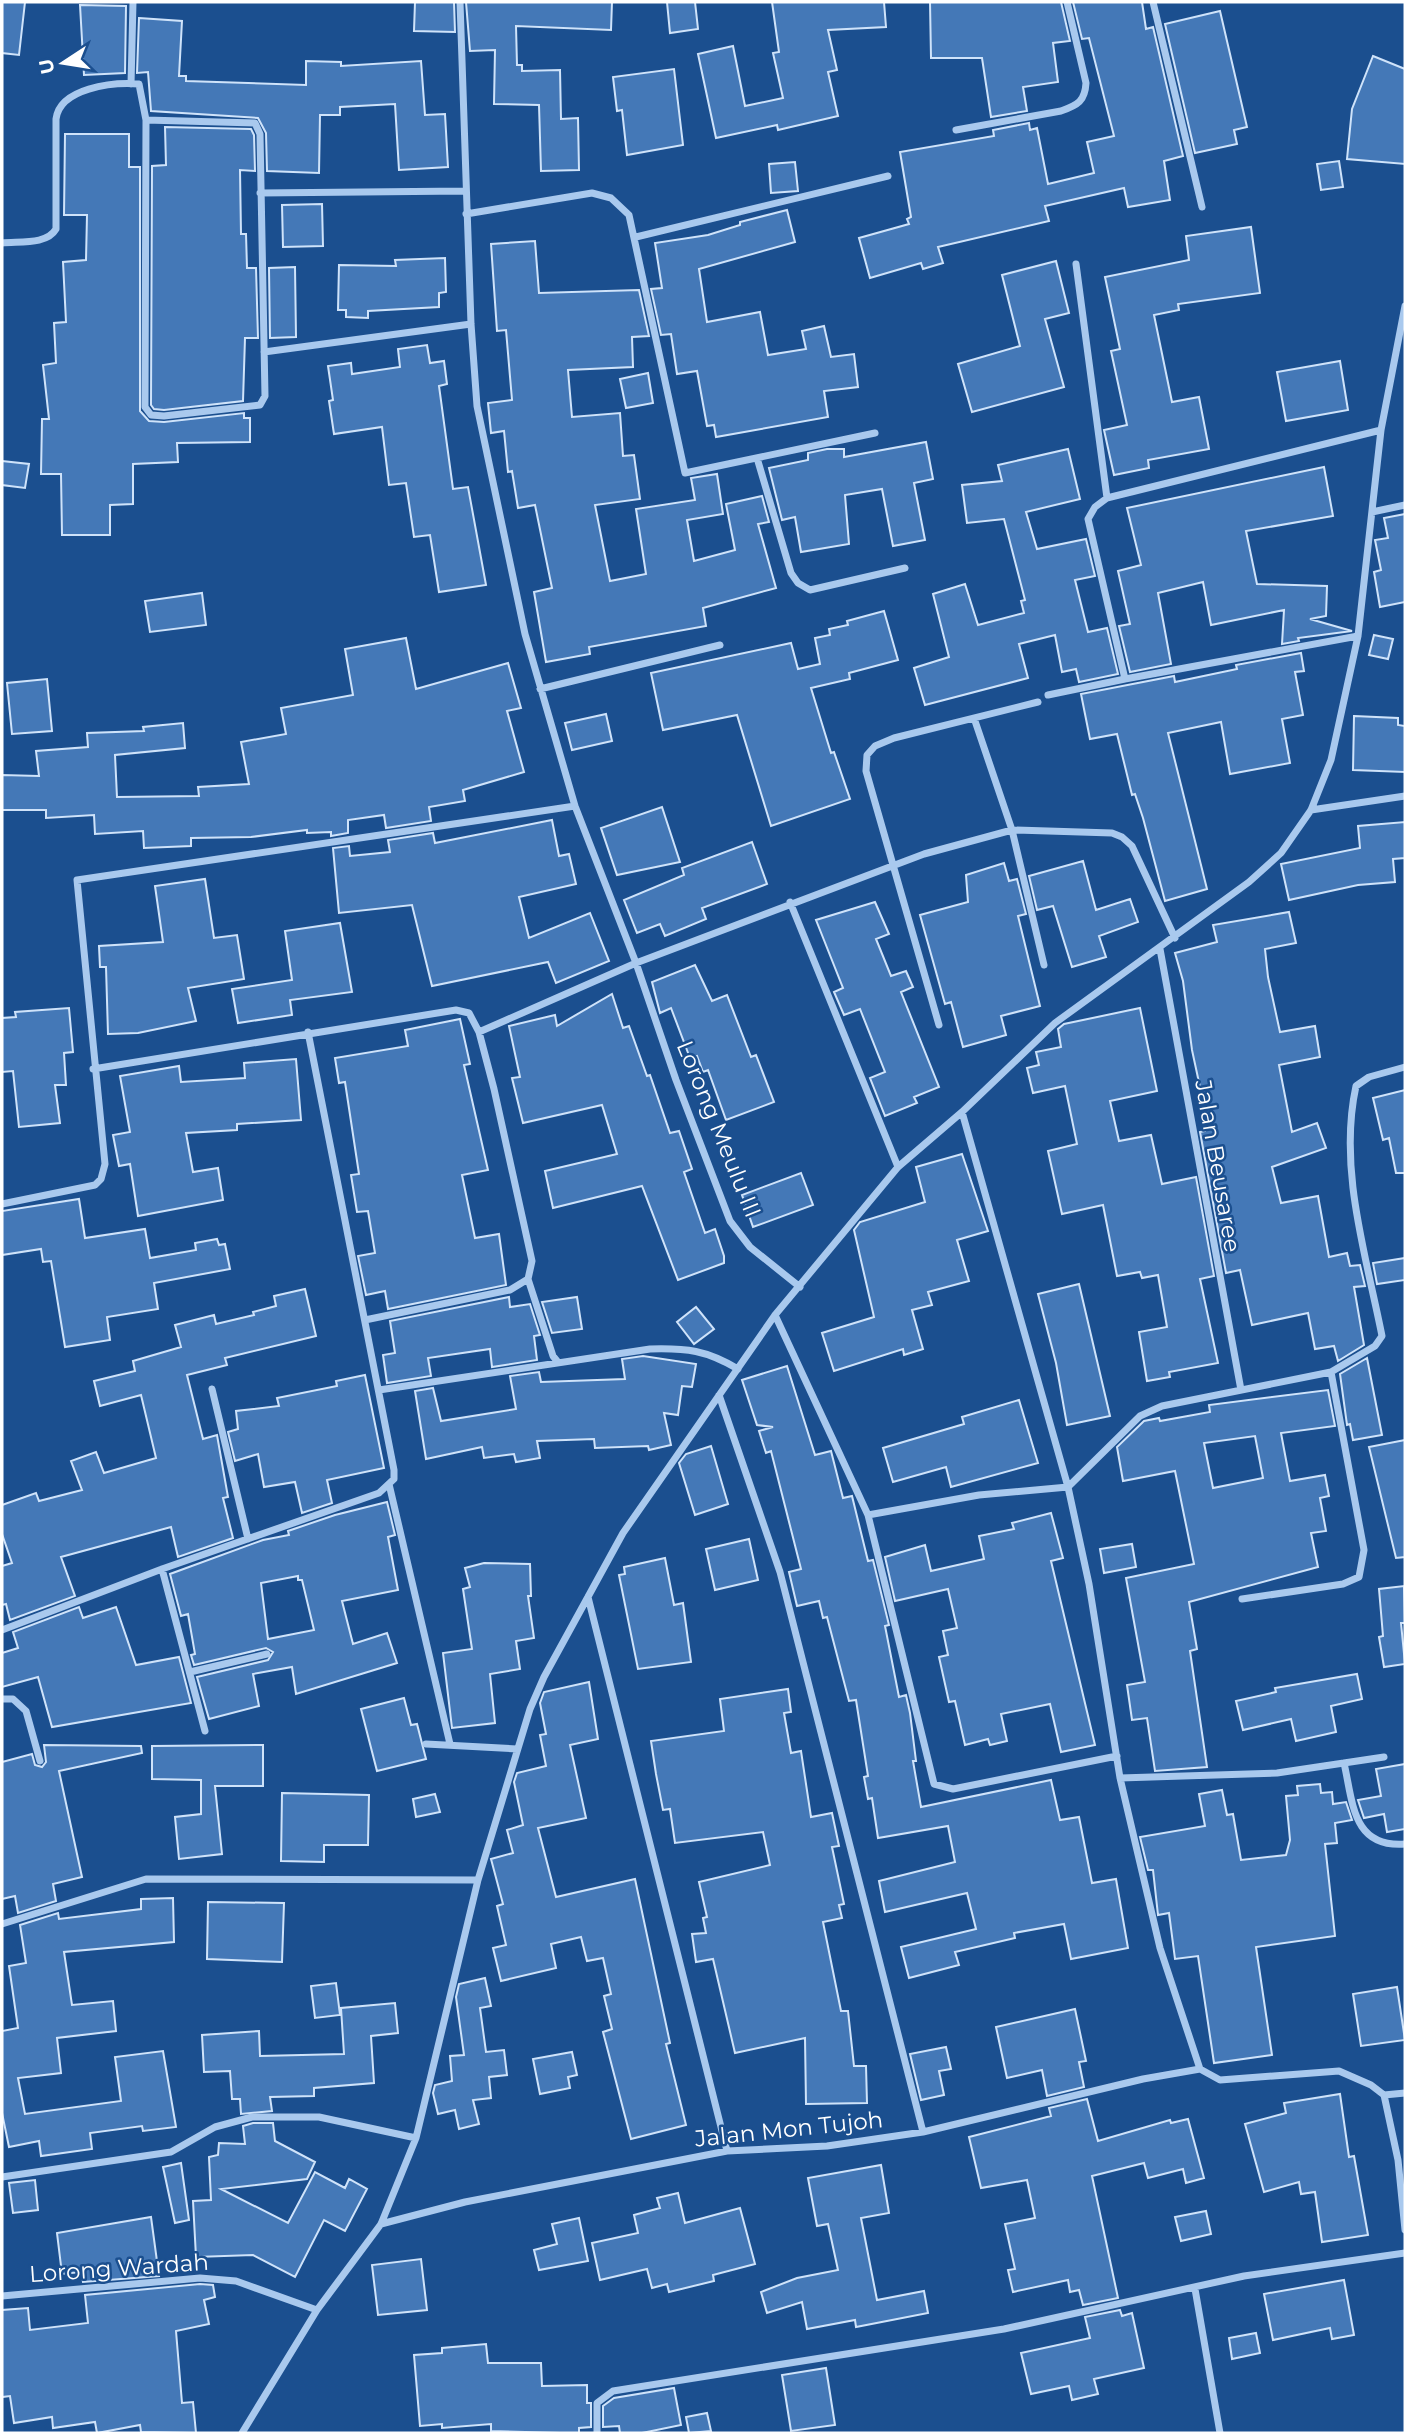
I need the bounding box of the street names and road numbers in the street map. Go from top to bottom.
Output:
street label: Lorong Meulu III [671,1036,767,1222]
street label: Jalan Beusaree [1189,1077,1247,1254]
street label: Jalan Mon Tujoh [693,2105,884,2153]
street label: Lorong Wardah [28,2248,210,2288]

